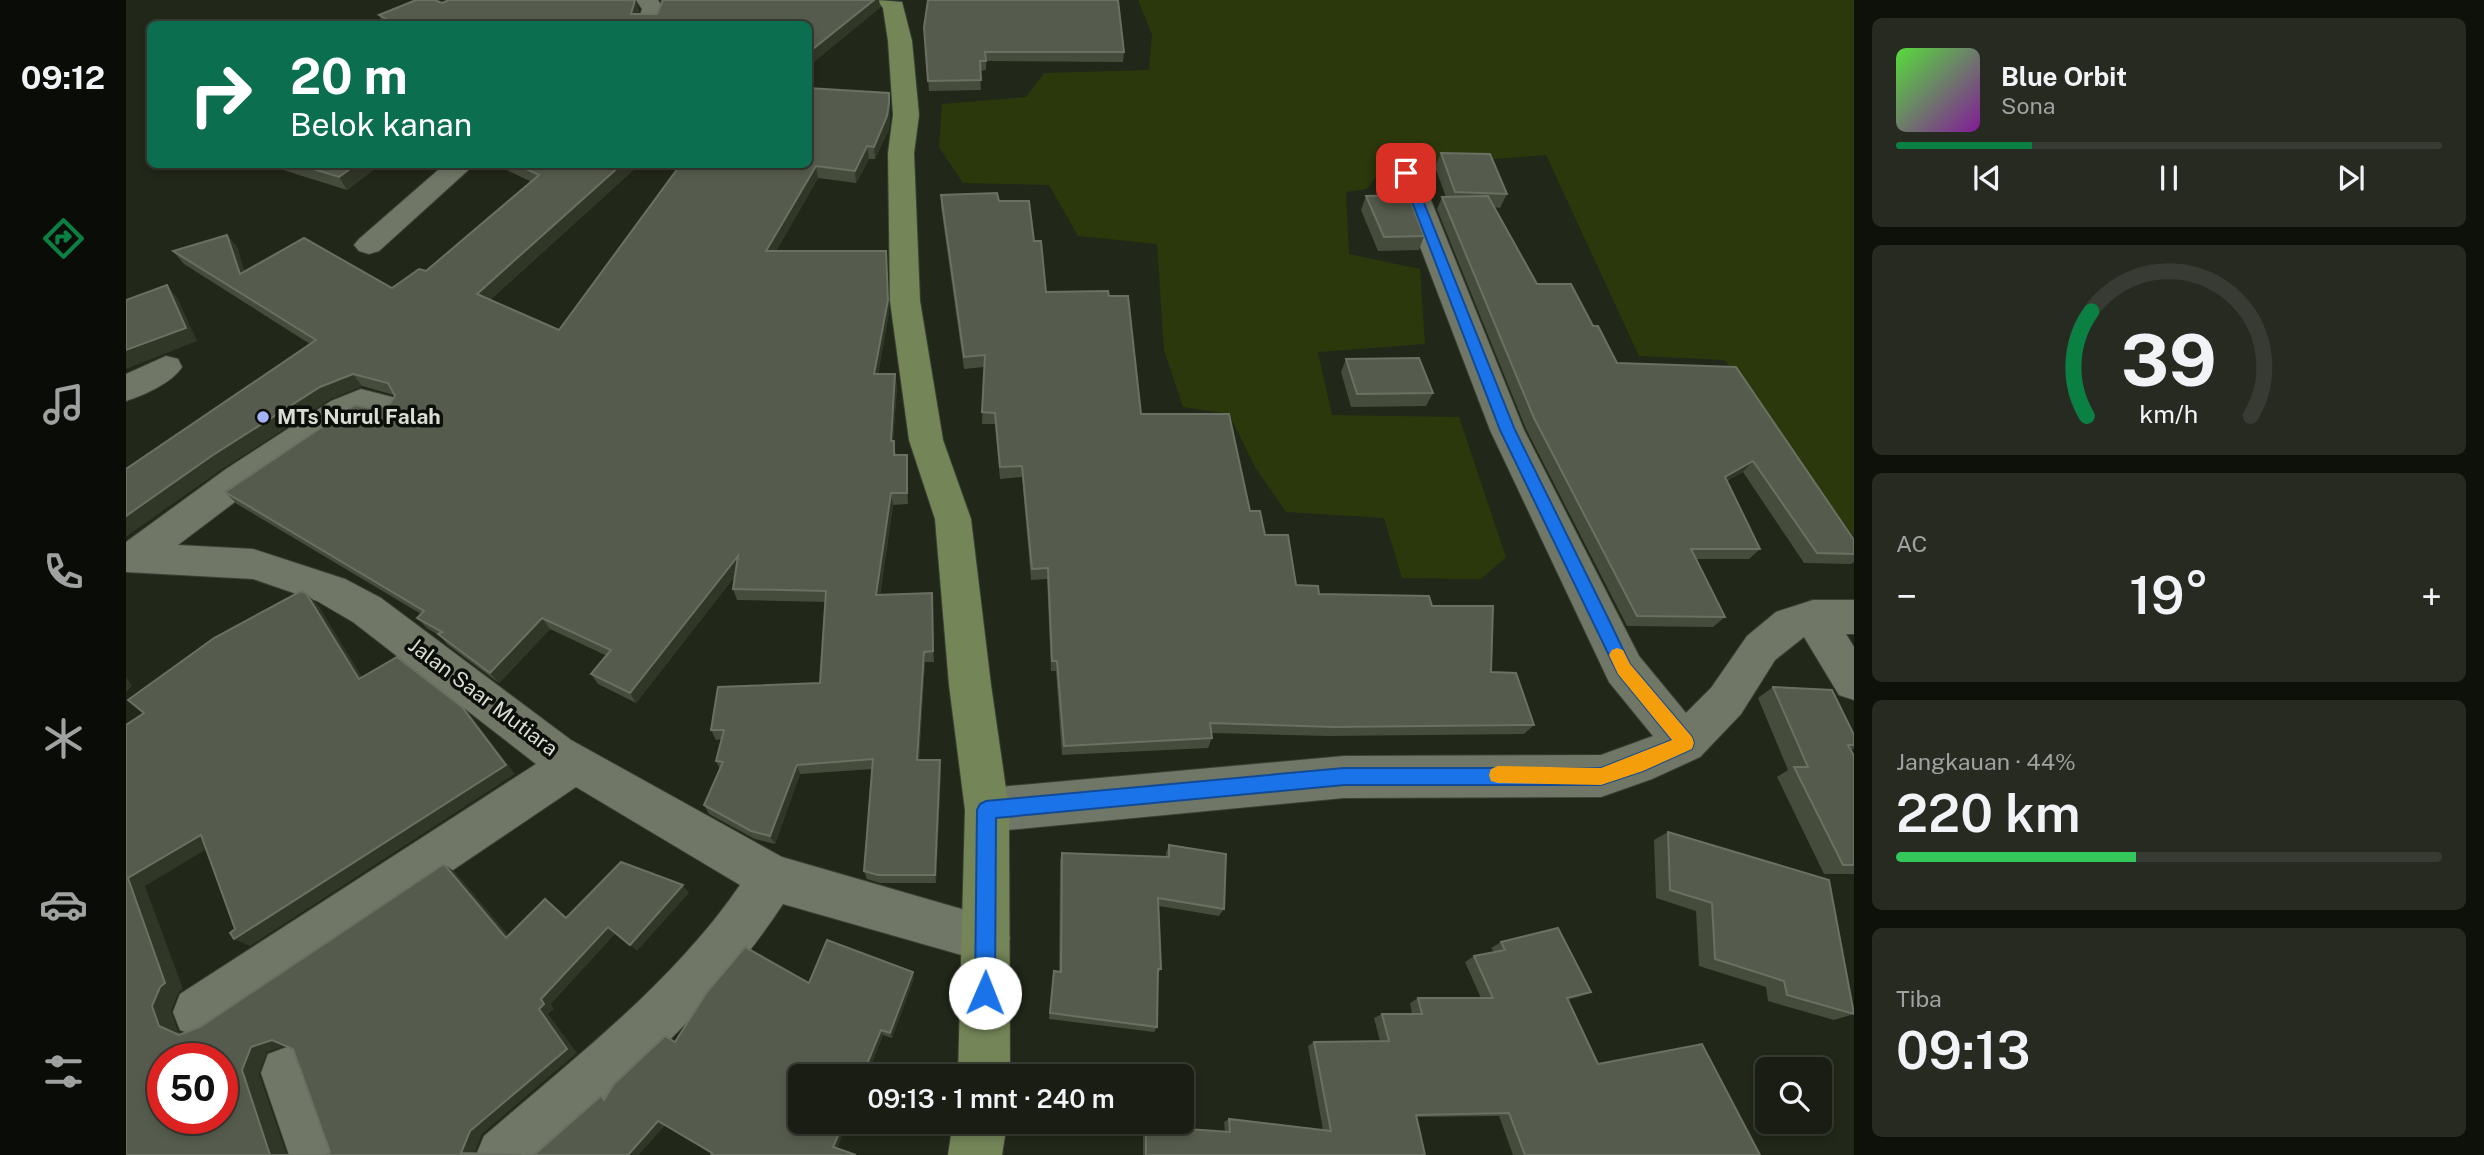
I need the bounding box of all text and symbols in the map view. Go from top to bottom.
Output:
text: 20 m [290,47,408,105]
icon: right [175,49,266,140]
text: 09:12 [21,59,105,96]
text: Blue Orbit [2001,61,2127,92]
text: Sona [2001,92,2055,119]
text: Belok kanan [290,106,472,143]
pin [1376,143,1436,203]
icon: arrive [1387,154,1425,192]
icon: previous [1968,159,2006,197]
icon: pause [2150,159,2188,197]
icon: next [2332,159,2370,197]
icon: directions [39,214,88,263]
text: 39 [2121,318,2217,403]
icon: music [39,380,88,429]
text: km/h [2140,399,2198,429]
place label: MTs Nurul Falah [277,404,441,429]
marker: MTs Nurul Falah [255,409,271,425]
text: AC [1896,530,1927,557]
icon: phone [39,547,88,596]
text: 19° [2129,565,2209,626]
text: − [1896,574,1917,619]
text: + [2421,574,2442,619]
street label: Jalan Saar Mutiara [404,632,563,761]
icon: climate [39,714,88,763]
text: Jangkauan · 44% [1896,748,2076,775]
text: 220 km [1896,783,2081,844]
icon: car [39,880,88,929]
position arrow [948,956,1022,1030]
text: Tiba [1896,985,1942,1012]
text: 09:13 [1896,1020,2030,1081]
speed limit sign: 50 [147,1043,238,1134]
icon: filters [39,1047,88,1096]
map controls [1755,1057,1832,1134]
button: search [1755,1057,1832,1134]
text: 09:13 · 1 mnt · 240 m [867,1083,1115,1114]

